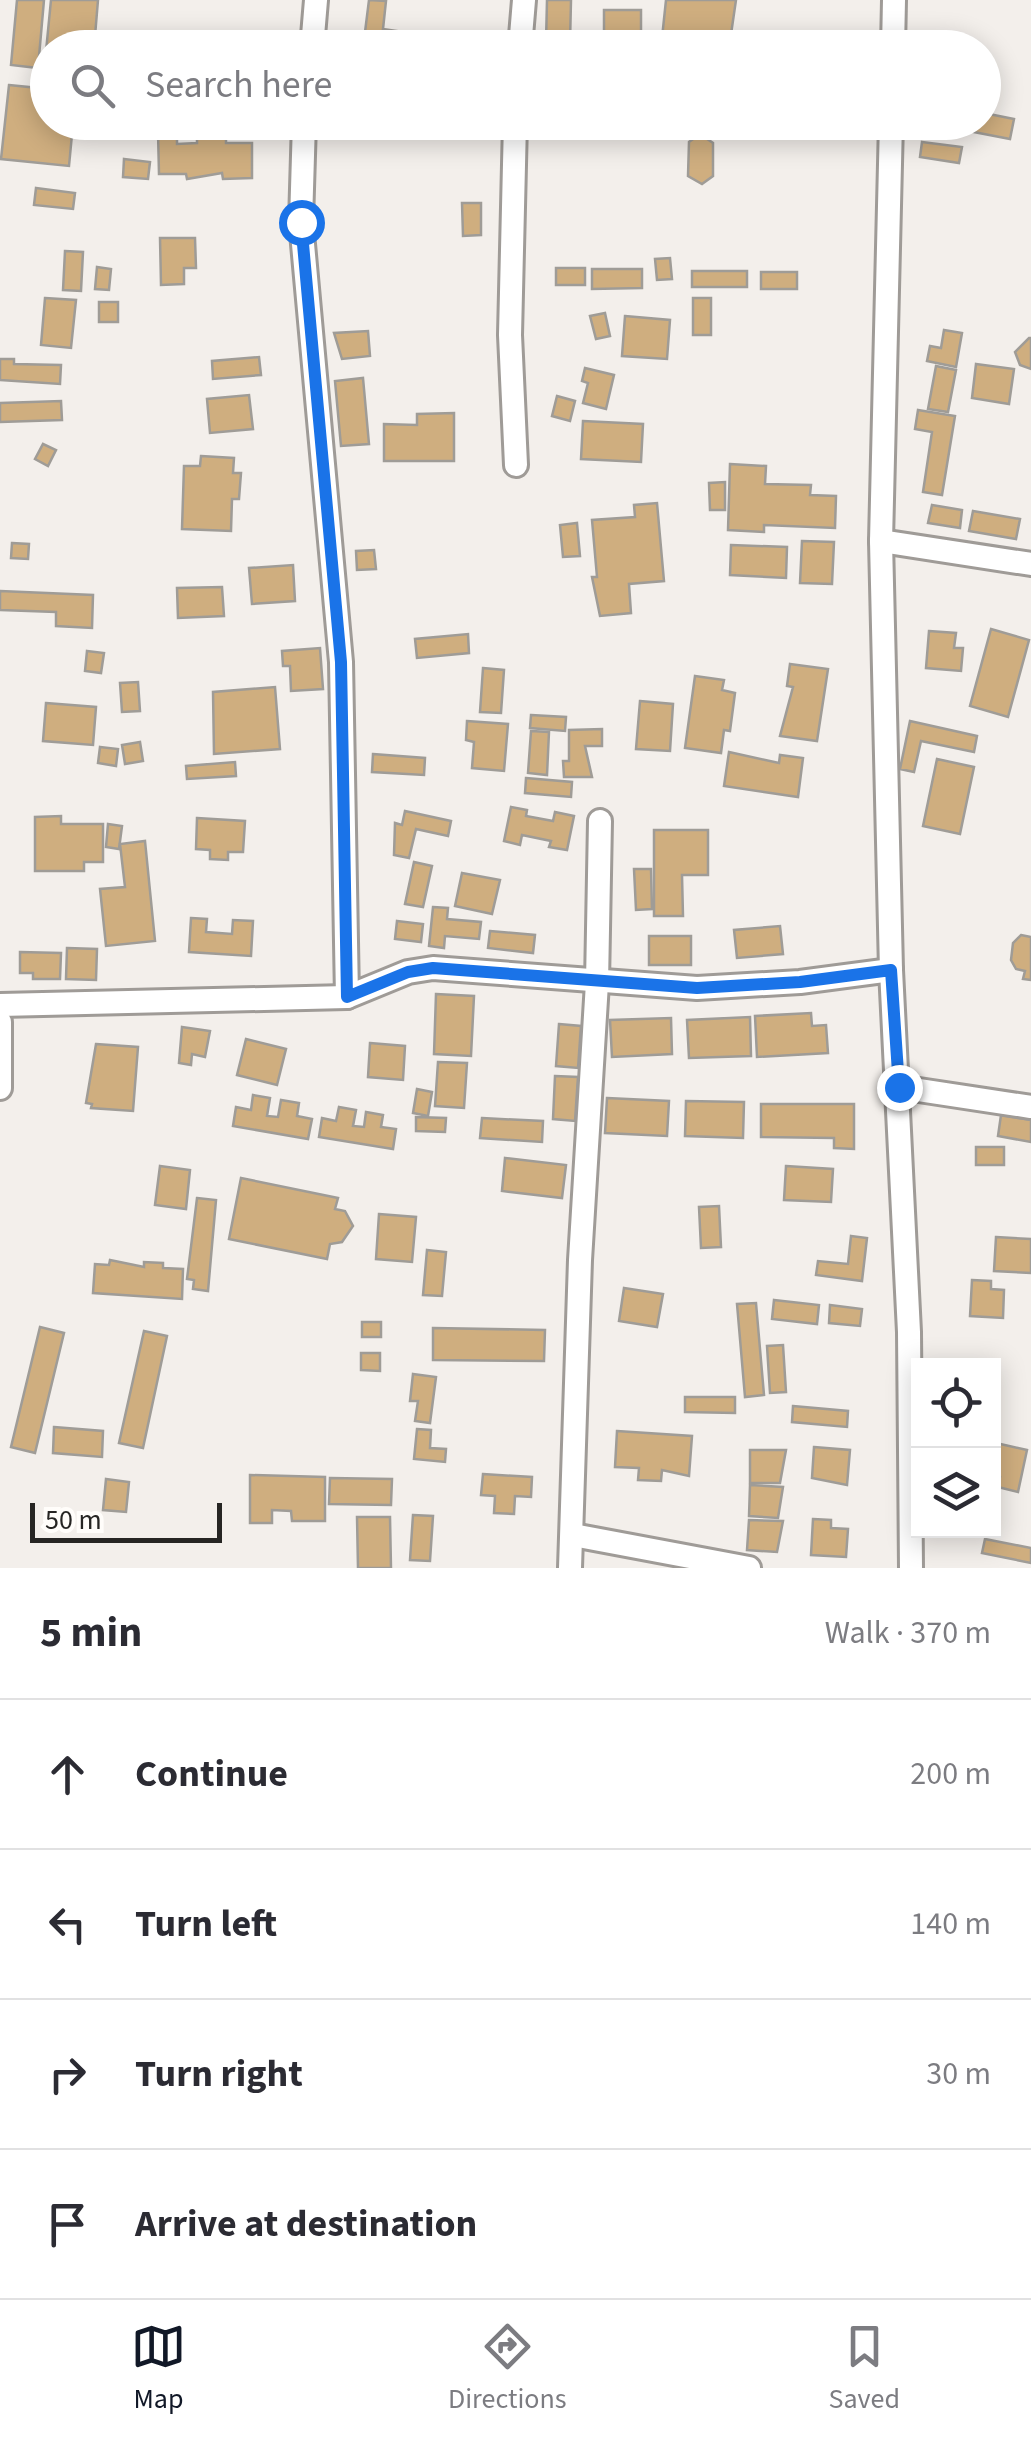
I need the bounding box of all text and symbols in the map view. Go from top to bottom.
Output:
search box [30,30,1001,140]
icon: search [65,58,120,113]
text: Search here [145,58,332,112]
route start [279,200,325,246]
route end [877,1065,923,1111]
map controls [911,1358,1001,1538]
button: locate [911,1358,1001,1448]
button: layers [911,1448,1001,1538]
scale bar [30,1498,222,1542]
text: 50 m [45,1500,102,1540]
text: 5 min [40,1603,142,1663]
text: Walk · 370 m [825,1610,991,1656]
icon: ahead [40,1747,95,1802]
text: Continue [135,1747,288,1801]
text: 200 m [910,1751,991,1797]
icon: left [40,1897,95,1952]
text: Turn left [135,1897,277,1951]
text: 140 m [910,1901,991,1947]
icon: right [40,2047,95,2102]
text: Turn right [135,2047,303,2101]
text: 30 m [926,2051,991,2097]
icon: arrive [40,2197,95,2252]
text: Arrive at destination [135,2197,477,2251]
tab: Map [131,2319,186,2419]
tab: Directions [448,2319,567,2419]
tab: Saved [829,2319,900,2419]

